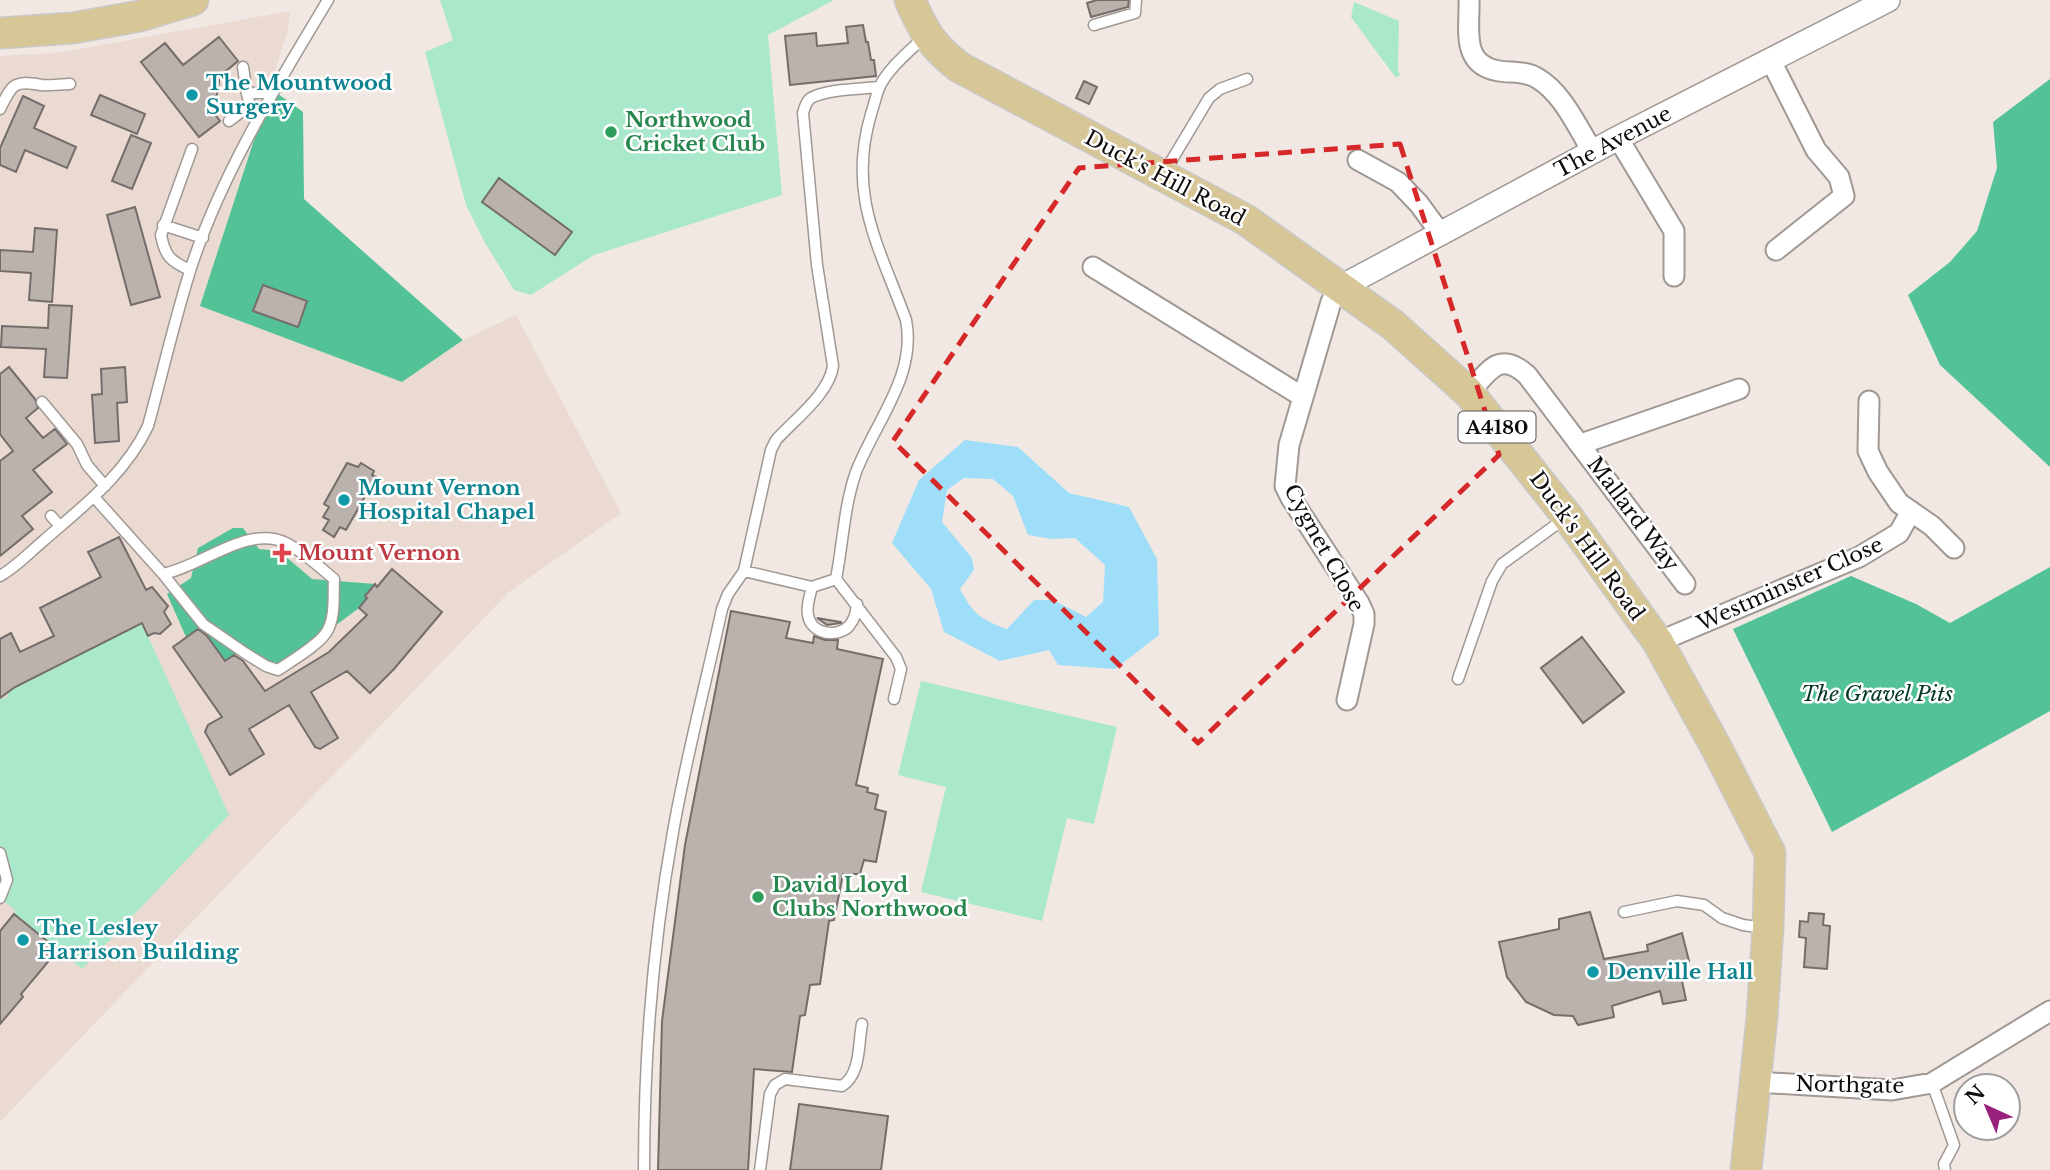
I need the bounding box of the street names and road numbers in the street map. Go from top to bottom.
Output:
street label: The Avenue [1550,100,1676,184]
street label: Duck's Hill Road [1080,125,1250,231]
road number: A4180 [1458,412,1536,442]
street label: Mallard Way [1582,452,1685,577]
street label: Duck's Hill Road [1524,466,1650,626]
street label: Cygnet Close [1278,480,1370,616]
street label: Westminster Close [1692,531,1887,637]
street label: Northgate [1795,1071,1905,1099]

